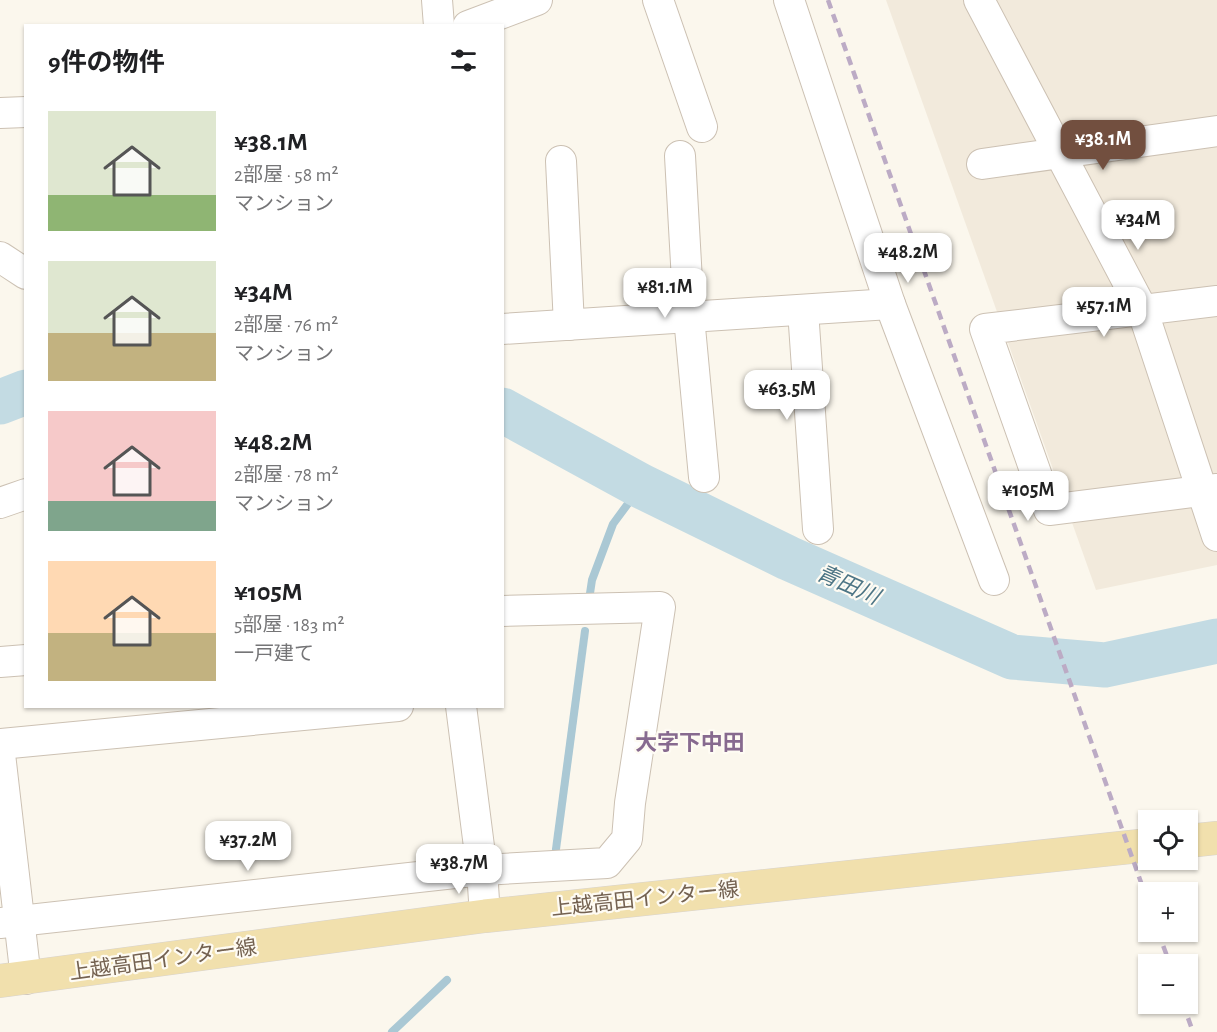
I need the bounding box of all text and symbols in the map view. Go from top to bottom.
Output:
icon: filters [447,44,480,77]
text: 9件の物件 [48,50,165,76]
pin: ¥38.1M [1054,120,1152,171]
text: ¥38.1M [234,129,308,155]
text: ¥38.1M [1075,129,1131,149]
icon: home [96,135,168,207]
text: 2部屋 · 58 m² [234,165,338,185]
text: マンション [234,194,334,214]
pin: ¥34M [1102,200,1174,251]
text: ¥34M [1115,209,1161,229]
pin: ¥48.2M [859,233,957,284]
text: ¥48.2M [878,242,938,262]
pin: ¥81.1M [616,268,714,319]
text: ¥81.1M [637,277,693,297]
text: ¥34M [234,279,293,305]
icon: home [96,285,168,357]
pin: ¥57.1M [1055,287,1153,338]
text: ¥57.1M [1076,296,1132,316]
text: 2部屋 · 76 m² [234,315,338,335]
text: マンション [234,344,334,364]
pin: ¥63.5M [738,370,836,421]
text: ¥63.5M [758,379,816,399]
text: ¥48.2M [234,429,313,455]
icon: home [96,435,168,507]
text: 2部屋 · 78 m² [234,465,338,485]
pin: ¥105M [986,471,1070,522]
text: ¥105M [1002,480,1054,500]
text: マンション [234,494,334,514]
water label: 青田川 [813,561,885,609]
text: ¥105M [234,579,303,605]
icon: home [96,585,168,657]
text: 5部屋 · 183 m² [234,615,344,635]
text: 一戸建て [234,644,314,664]
district label: 大字下中田 [635,731,745,754]
map controls [1138,810,1198,1014]
button: locate [1138,810,1198,870]
pin: ¥37.2M [199,821,297,872]
text: ¥37.2M [219,830,277,850]
pin: ¥38.7M [410,844,508,895]
text: ¥38.7M [430,853,488,873]
street label: 上越高田インター線 [550,878,740,919]
button: + [1138,882,1198,942]
street label: 上越高田インター線 [68,935,258,984]
button: − [1138,954,1198,1014]

